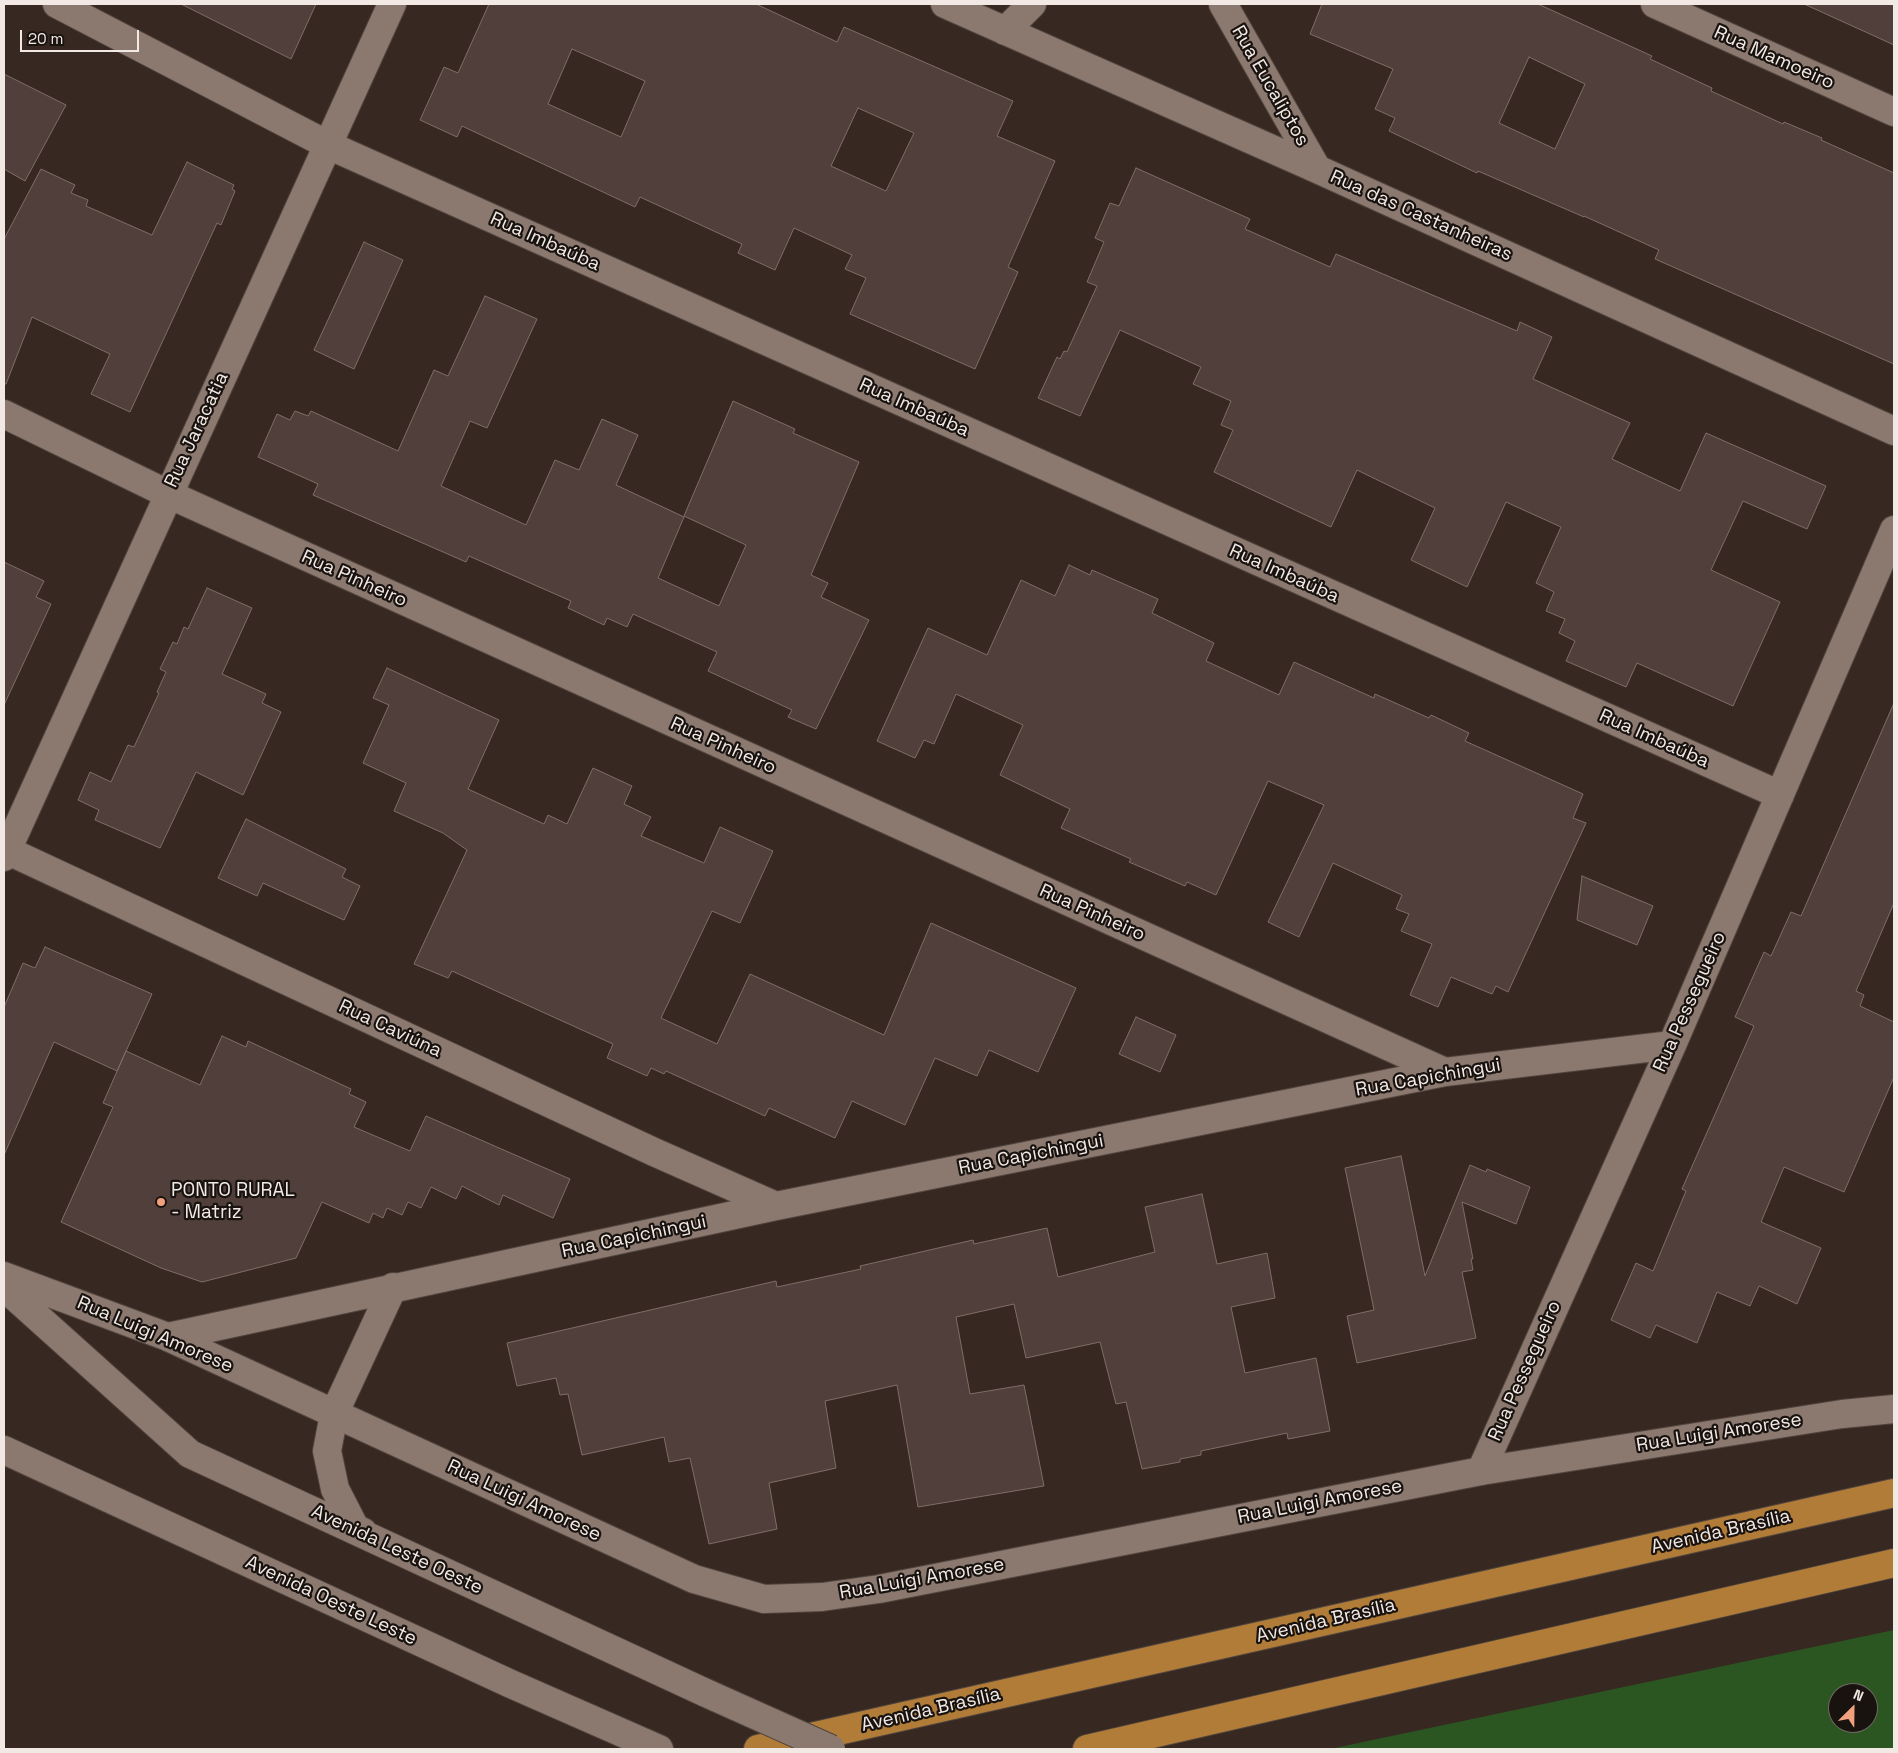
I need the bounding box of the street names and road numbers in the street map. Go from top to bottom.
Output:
street label: Rua Mamoeiro [1710,21,1838,95]
street label: Rua Eucaliptos [1226,22,1314,150]
street label: Rua das Castanheiras [1326,166,1516,266]
street label: Rua Imbaúba [486,208,604,276]
street label: Rua Jaracatia [160,369,234,491]
street label: Rua Imbaúba [855,374,973,442]
street label: Rua Imbaúba [1225,540,1343,608]
street label: Rua Pinheiro [298,546,410,612]
street label: Rua Imbaúba [1595,705,1713,773]
street label: Rua Pinheiro [667,713,779,779]
street label: Rua Pinheiro [1036,880,1148,946]
street label: Rua Pessegueiro [1649,928,1731,1076]
street label: Rua Caviúna [335,995,445,1063]
street label: Rua Capichingui [1354,1054,1502,1102]
street label: Rua Capichingui [957,1130,1105,1180]
street label: Rua Capichingui [560,1211,708,1263]
street label: Rua Luigi Amorese [74,1292,236,1378]
street label: Rua Pessegueiro [1484,1297,1566,1445]
street label: Rua Luigi Amorese [1635,1409,1803,1457]
street label: Rua Luigi Amorese [443,1455,605,1547]
street label: Rua Luigi Amorese [1236,1475,1404,1529]
street label: Avenida Leste Oeste [308,1500,486,1600]
street label: Avenida Brasília [1649,1505,1793,1559]
street label: Avenida Oeste Leste [242,1551,420,1651]
street label: Rua Luigi Amorese [838,1553,1006,1605]
street label: Avenida Brasília [1254,1594,1398,1648]
street label: Avenida Brasília [859,1683,1003,1737]

